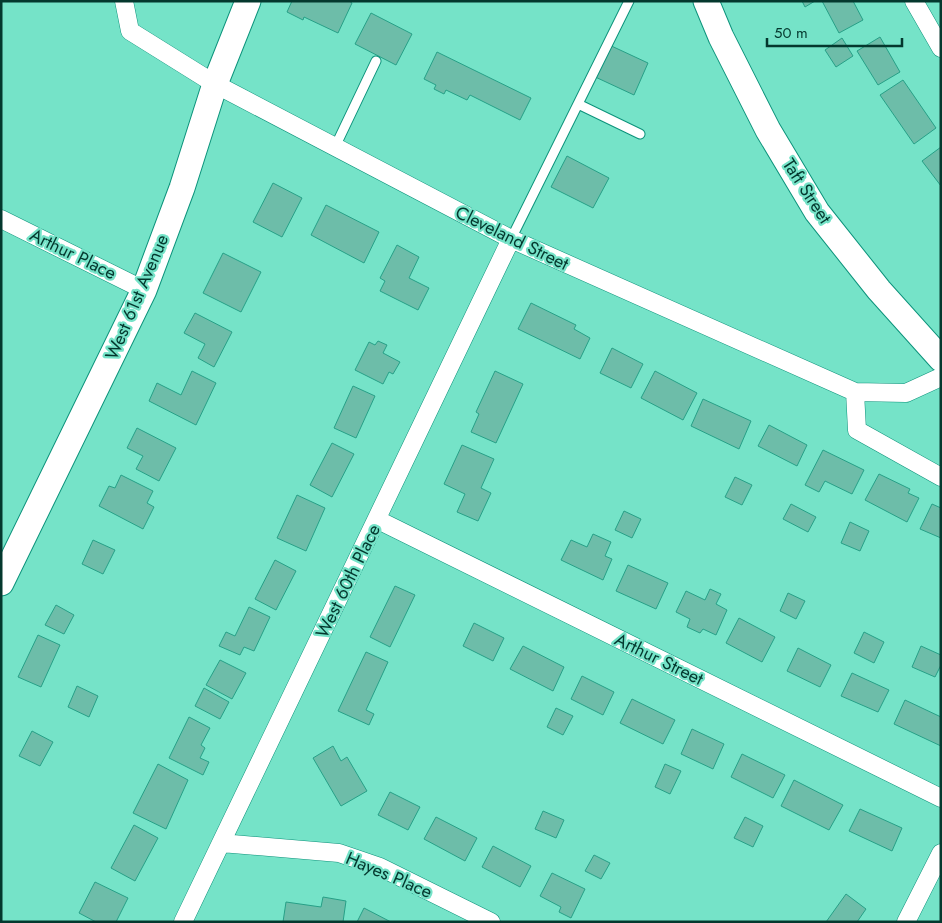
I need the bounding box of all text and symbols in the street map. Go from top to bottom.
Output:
scale bar [767,15,902,47]
text: 50 m [774,22,808,44]
street label: Taft Street [776,153,838,229]
street label: Cleveland Street [451,199,574,277]
street label: Arthur Place [25,222,121,286]
street label: West 61st Avenue [99,230,175,364]
street label: West 60th Place [309,520,387,642]
street label: Arthur Street [610,626,708,692]
street label: Hayes Place [342,845,436,905]

